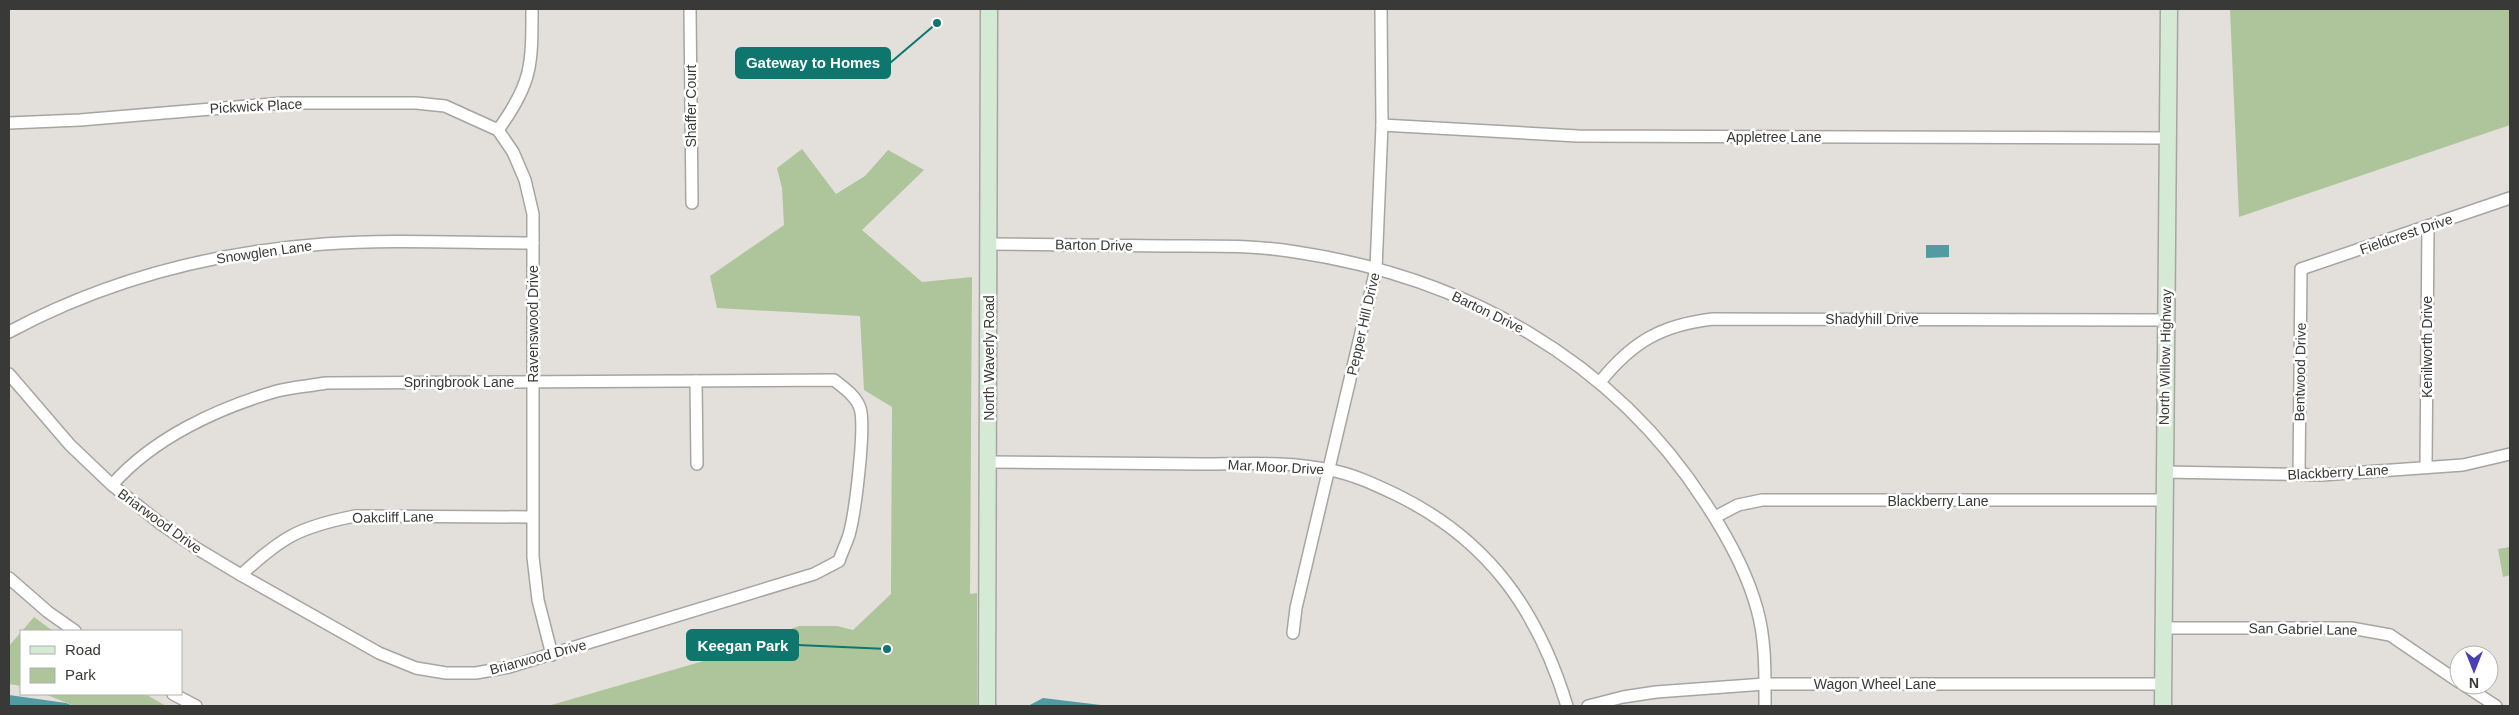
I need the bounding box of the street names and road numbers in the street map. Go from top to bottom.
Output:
street label: Shaffer Court [683,64,699,148]
street label: Pickwick Place [209,96,303,116]
street label: Appletree Lane [1727,129,1822,145]
street label: Fieldcrest Drive [2357,211,2455,257]
street label: Barton Drive [1055,236,1133,254]
street label: Snowglen Lane [215,237,313,267]
street label: Ravenswood Drive [525,265,541,383]
street label: Pepper Hill Drive [1343,271,1383,377]
street label: Barton Drive [1450,288,1527,336]
street label: North Willow Highway [2156,289,2174,425]
street label: North Waverly Road [981,295,997,421]
street label: Kenilworth Drive [2419,296,2435,398]
street label: Shadyhill Drive [1825,311,1919,327]
street label: Bentwood Drive [2291,322,2309,422]
street label: Springbrook Lane [404,374,514,390]
street label: Mar Moor Drive [1227,456,1325,478]
street label: Blackberry Lane [2287,461,2389,483]
street label: Briarwood Drive [115,485,205,557]
street label: Blackberry Lane [1887,493,1989,509]
street label: Oakcliff Lane [352,508,434,526]
street label: San Gabriel Lane [2248,620,2358,638]
street label: Briarwood Drive [488,636,588,678]
street label: Wagon Wheel Lane [1814,676,1936,692]

